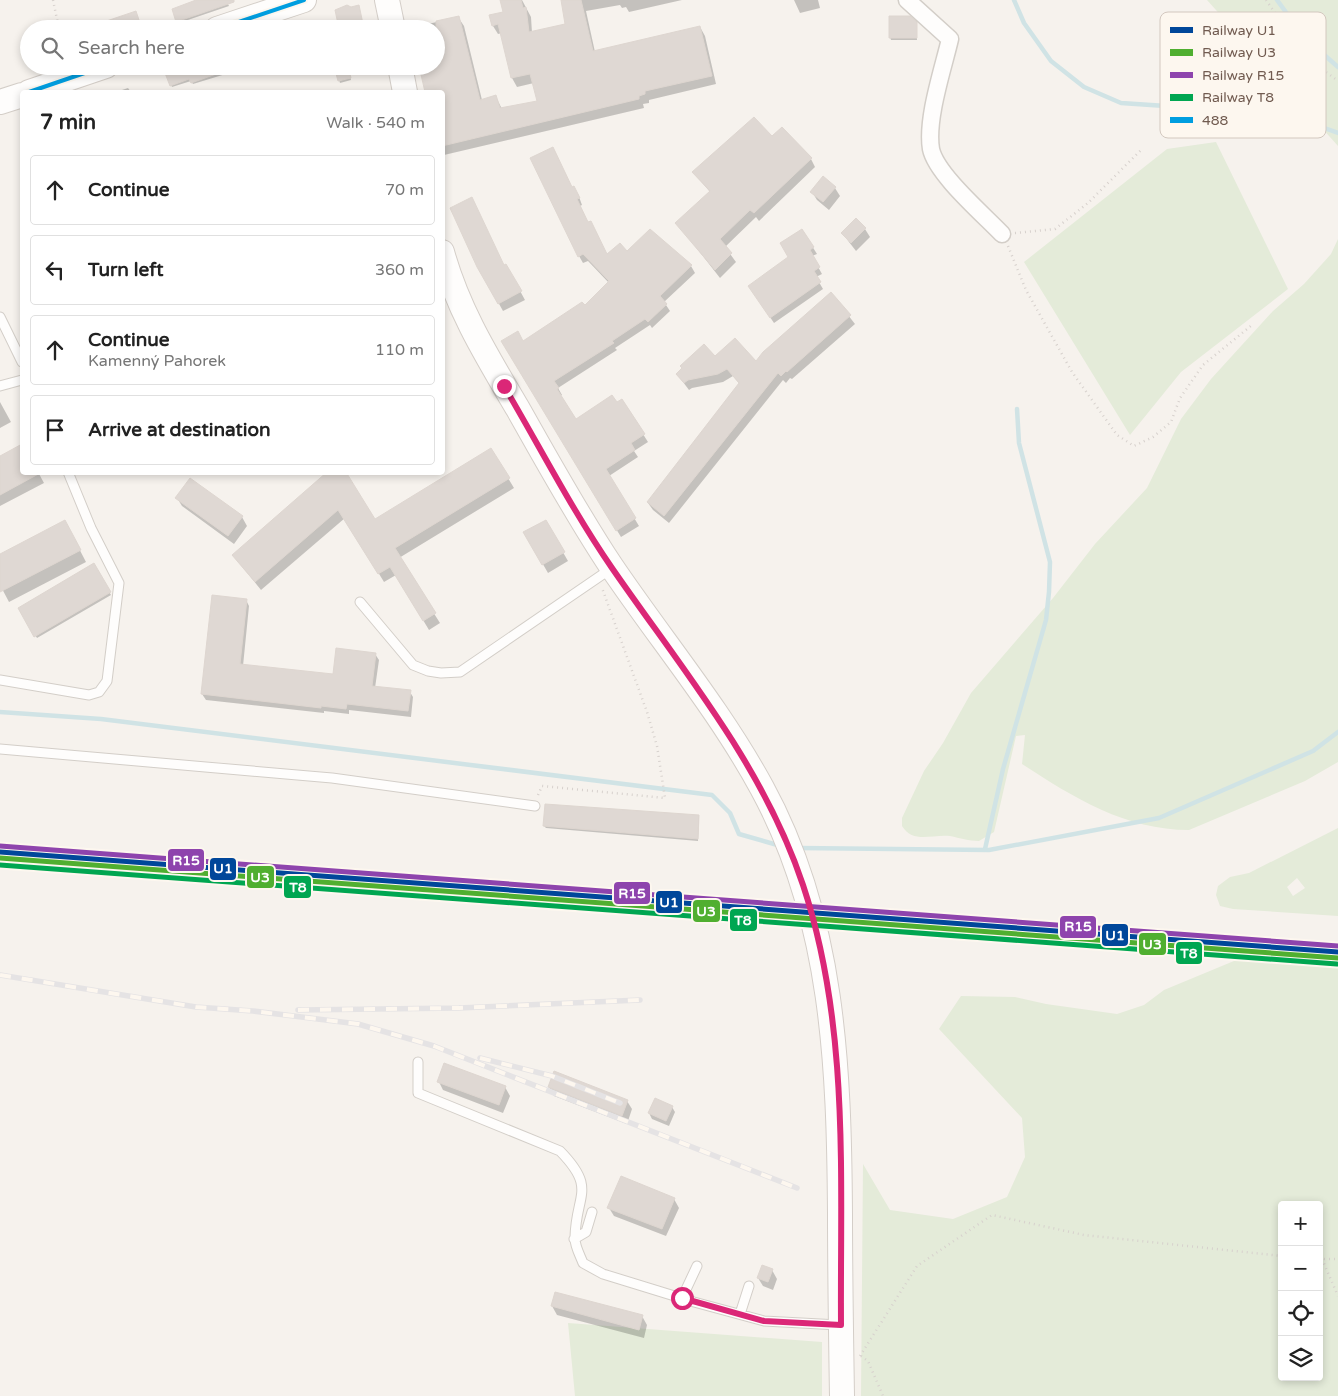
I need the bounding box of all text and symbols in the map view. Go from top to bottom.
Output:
legend [1160,12,1326,138]
search box [20,20,445,75]
text: Railway U1 [1202,22,1276,39]
icon: search [38,34,66,62]
text: Search here [78,37,185,59]
text: Railway U3 [1202,44,1276,61]
text: Railway R15 [1202,67,1284,84]
text: Railway T8 [1202,89,1274,106]
text: 7 min [40,110,96,135]
text: 488 [1202,112,1229,129]
text: Walk · 540 m [326,113,425,133]
icon: ahead [41,176,69,204]
text: Continue [88,179,170,201]
text: 70 m [385,180,424,200]
icon: left [41,256,69,284]
text: Turn left [88,259,164,281]
text: 360 m [375,260,424,280]
text: Continue [88,329,170,351]
icon: ahead [41,336,69,364]
text: 110 m [375,340,424,360]
text: Kamenný Pahorek [88,351,226,371]
route end [493,375,516,398]
icon: arrive [41,416,69,444]
text: Arrive at destination [88,419,271,441]
line badge: R15 [167,848,205,872]
text: R15 [172,852,200,869]
line badge: U1 [209,857,237,881]
text: U1 [213,860,233,877]
line badge: U3 [246,865,275,889]
text: U3 [250,869,270,886]
line badge: T8 [283,875,312,899]
text: T8 [288,879,307,896]
line badge: R15 [613,881,651,905]
text: R15 [618,885,646,902]
line badge: U1 [655,890,683,914]
text: U1 [659,894,679,911]
line badge: U3 [692,899,721,923]
text: U3 [696,903,716,920]
line badge: T8 [729,908,758,932]
text: T8 [733,912,752,929]
line badge: R15 [1059,915,1097,939]
text: R15 [1064,918,1092,935]
line badge: U1 [1101,923,1129,947]
text: U1 [1105,927,1125,944]
line badge: U3 [1138,932,1167,956]
text: U3 [1142,936,1162,953]
line badge: T8 [1175,941,1203,965]
text: T8 [1179,945,1198,962]
map controls [1278,1201,1323,1381]
button: + [1278,1201,1323,1246]
button: − [1278,1246,1323,1291]
route start [671,1287,694,1310]
button: locate [1278,1291,1323,1336]
button: layers [1278,1336,1323,1381]

